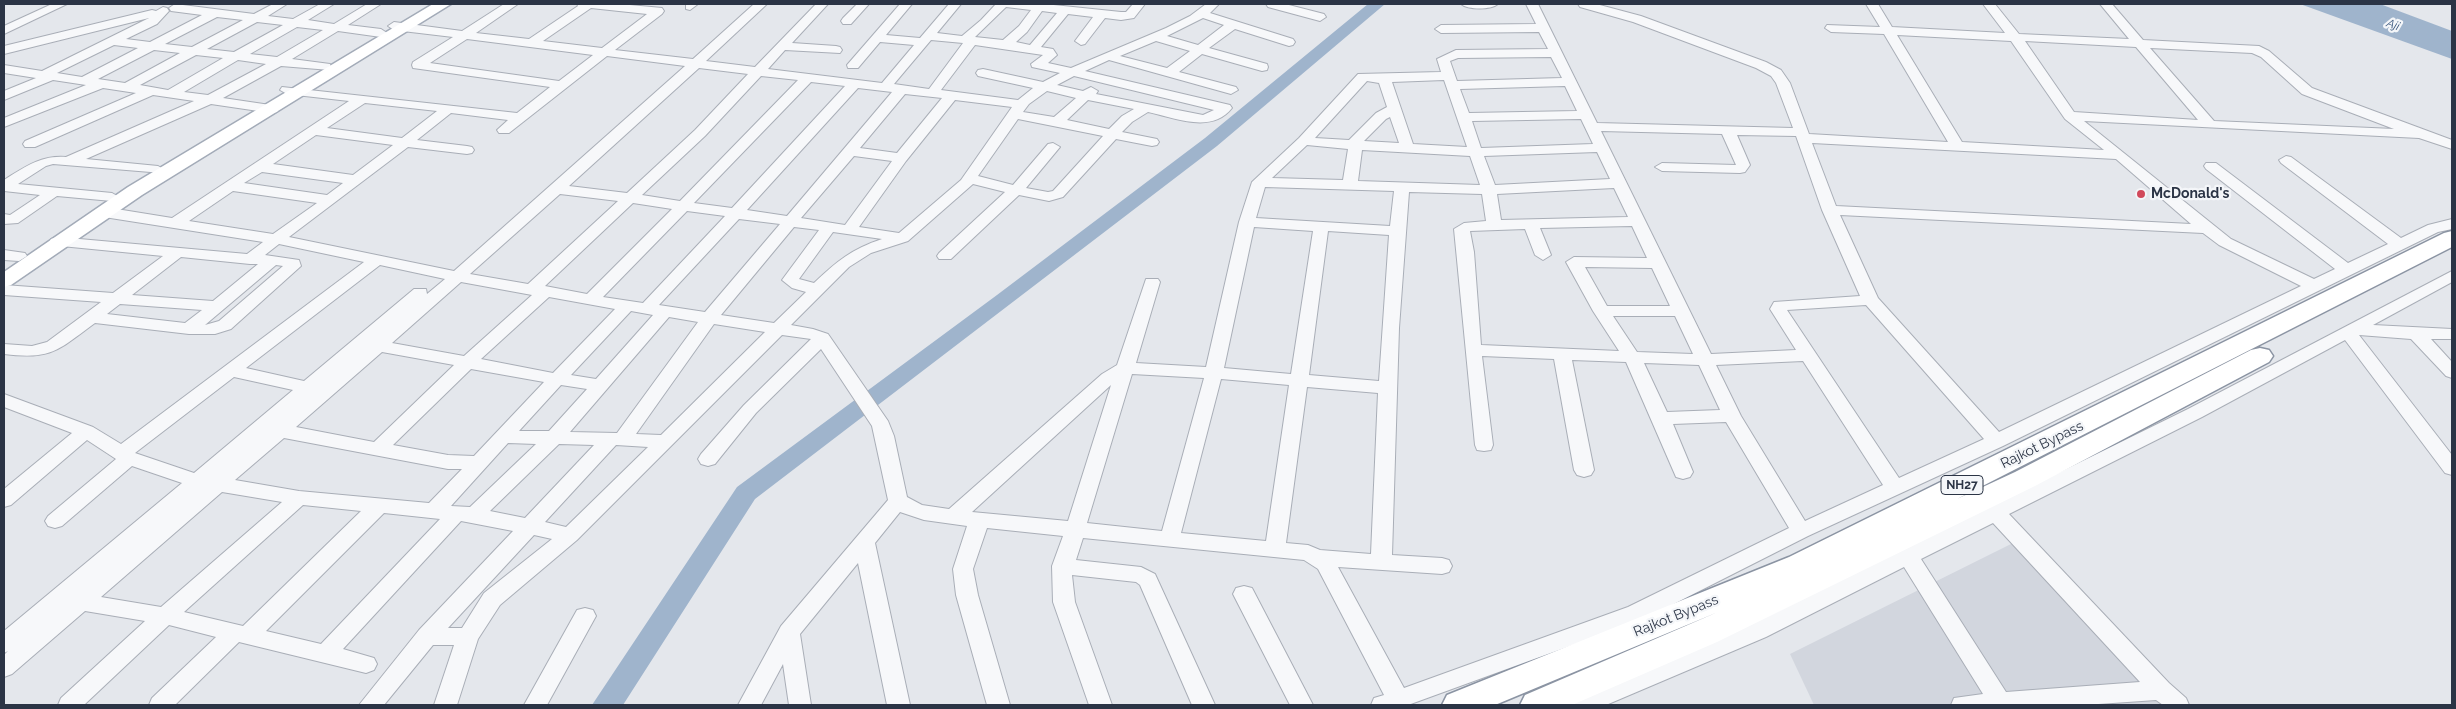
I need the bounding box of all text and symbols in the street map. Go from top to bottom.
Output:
water label: Aji [2385,16,2401,34]
place label: McDonald's [2151,186,2229,202]
marker: McDonald's [2135,188,2147,200]
street label: Rajkot Bypass [1998,418,2086,472]
road number: NH27 [1941,476,1983,494]
street label: Rajkot Bypass [1631,591,1721,641]

